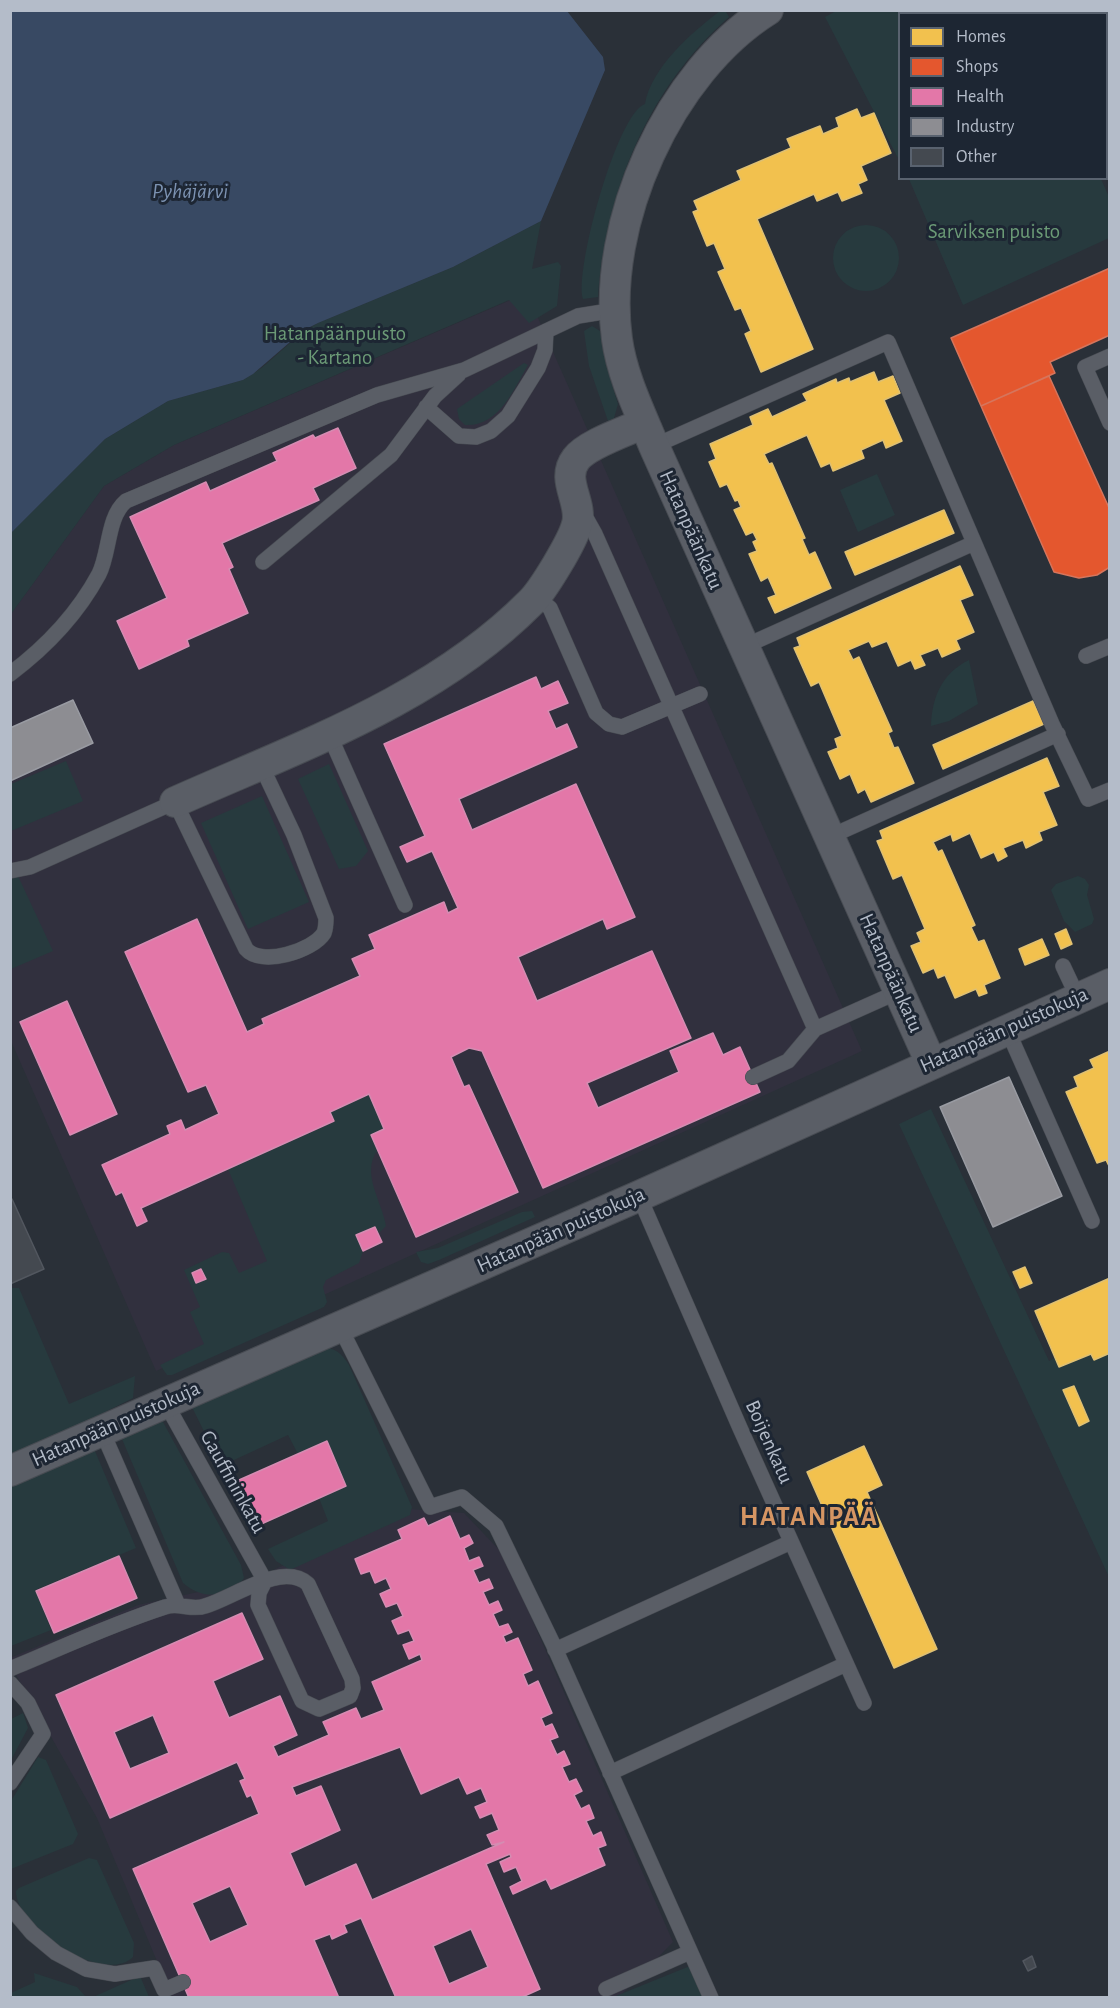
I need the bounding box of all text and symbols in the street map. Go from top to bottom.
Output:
legend [898,12,1108,180]
text: Homes [956,28,1006,46]
text: Shops [956,58,998,76]
text: Health [956,88,1004,106]
text: Industry [956,118,1015,136]
text: Other [956,148,997,166]
water label: Pyhäjärvi [152,178,228,204]
park label: Sarviksen puisto [928,219,1060,245]
park label: Hatanpäänpuisto - Kartano [264,321,406,371]
street label: Hatanpäänkatu [654,467,728,593]
street label: Hatanpäänkatu [854,910,928,1036]
street label: Hatanpään puistokuja [916,982,1092,1078]
street label: Hatanpään puistokuja [473,1182,649,1278]
street label: Hatanpään puistokuja [28,1376,204,1472]
street label: Boijenkatu [739,1396,799,1488]
street label: Gauffininkatu [194,1426,272,1538]
district label: HATANPÄÄ [740,1501,878,1533]

